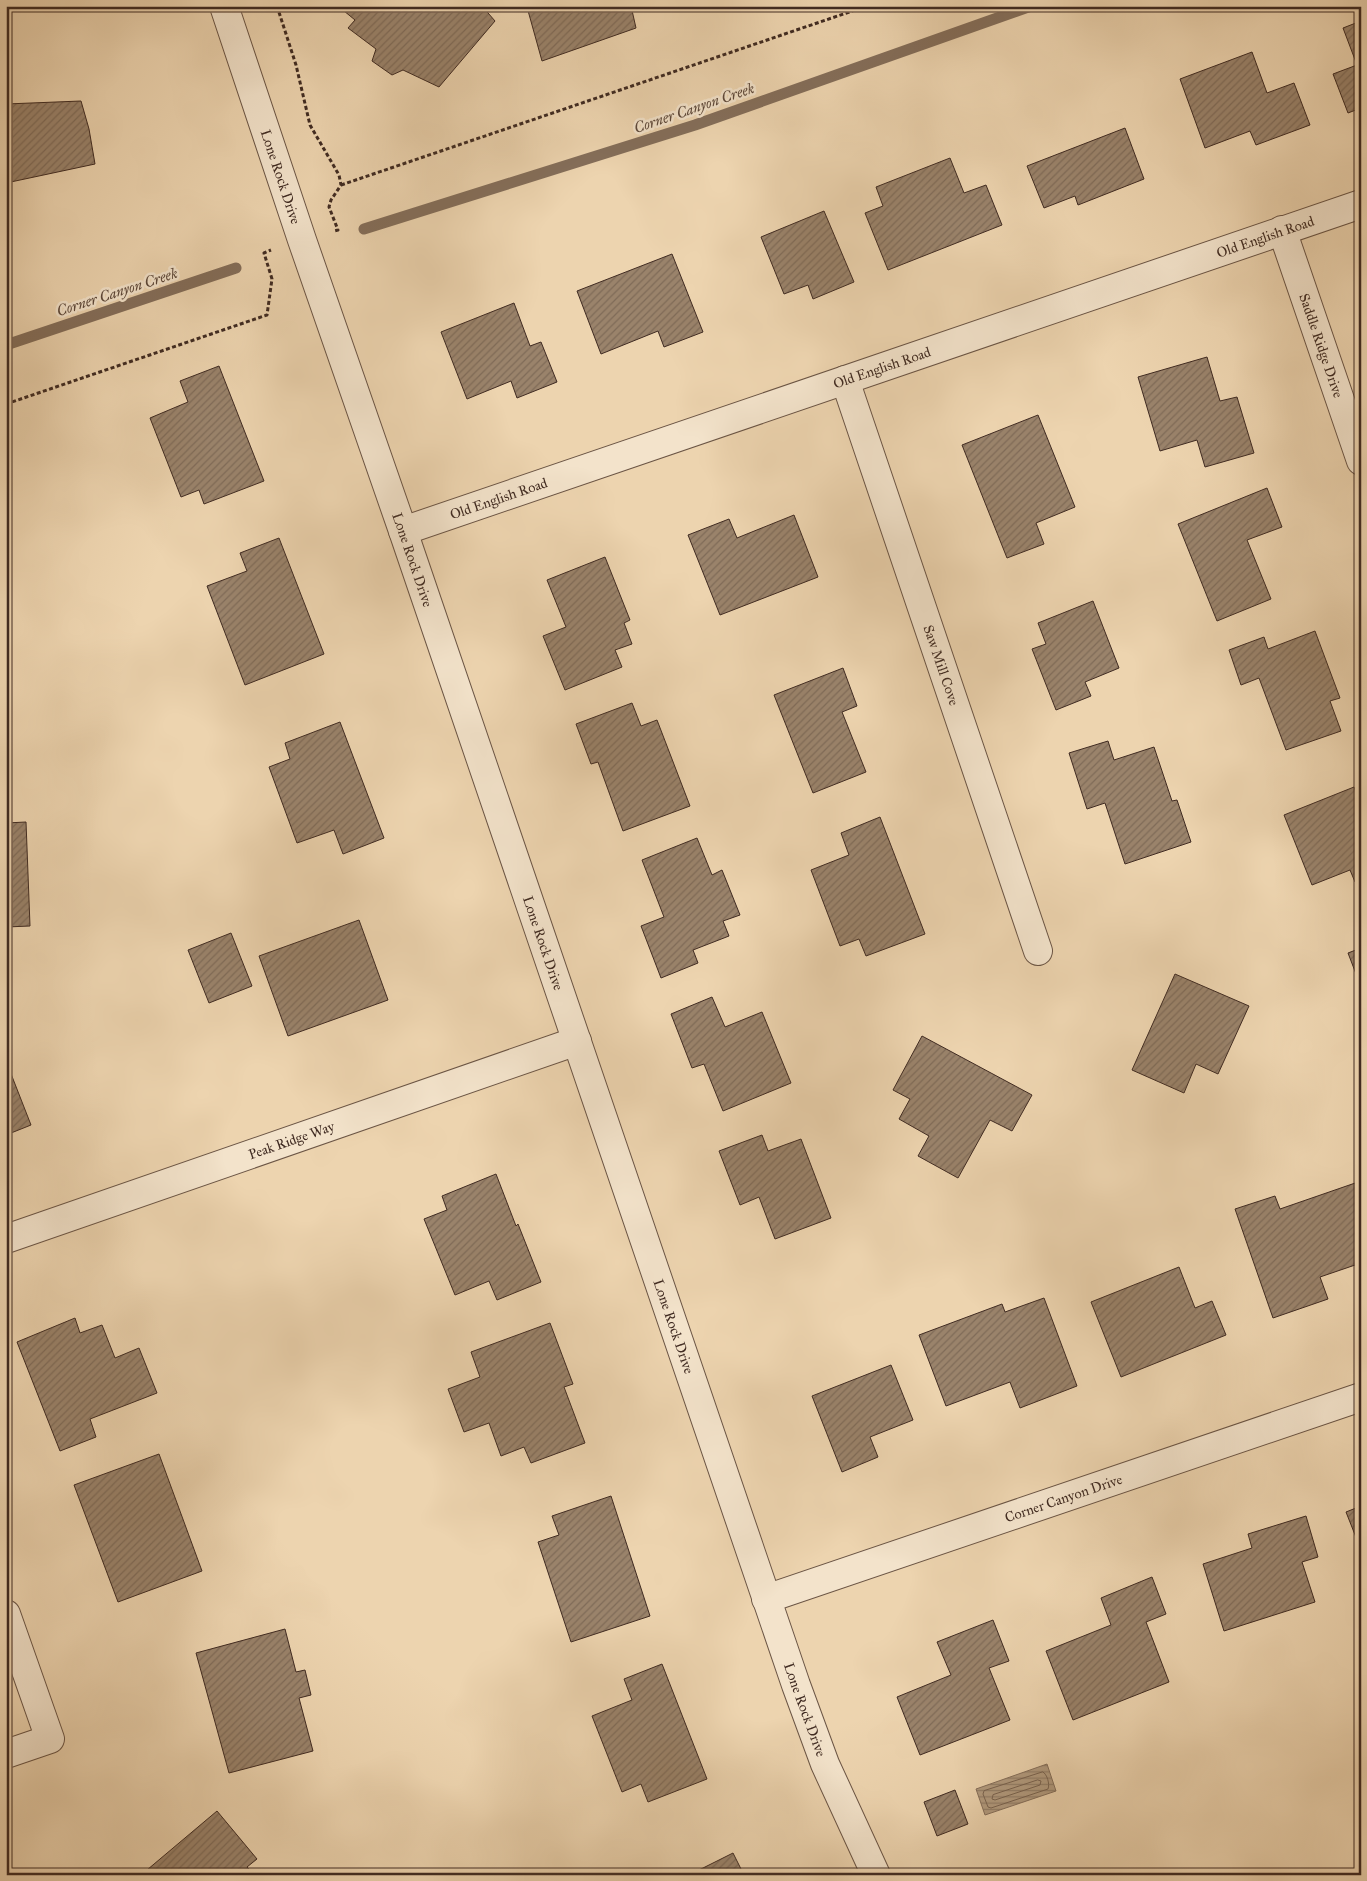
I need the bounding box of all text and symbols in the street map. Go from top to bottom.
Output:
water label: Corner Canyon Creek [631,79,757,137]
street label: Lone Rock Drive [257,127,305,226]
street label: Old English Road [1214,212,1316,261]
water label: Corner Canyon Creek [54,264,180,320]
street label: Saddle Ridge Drive [1296,291,1347,400]
street label: Old English Road [831,343,933,392]
street label: Old English Road [448,474,550,523]
street label: Lone Rock Drive [389,510,437,609]
street label: Saw Mill Cove [920,623,963,708]
street label: Lone Rock Drive [519,894,567,993]
street label: Peak Ridge Way [246,1117,337,1163]
street label: Lone Rock Drive [650,1277,698,1376]
street label: Corner Canyon Drive [1002,1470,1124,1526]
street label: Lone Rock Drive [781,1660,830,1759]

